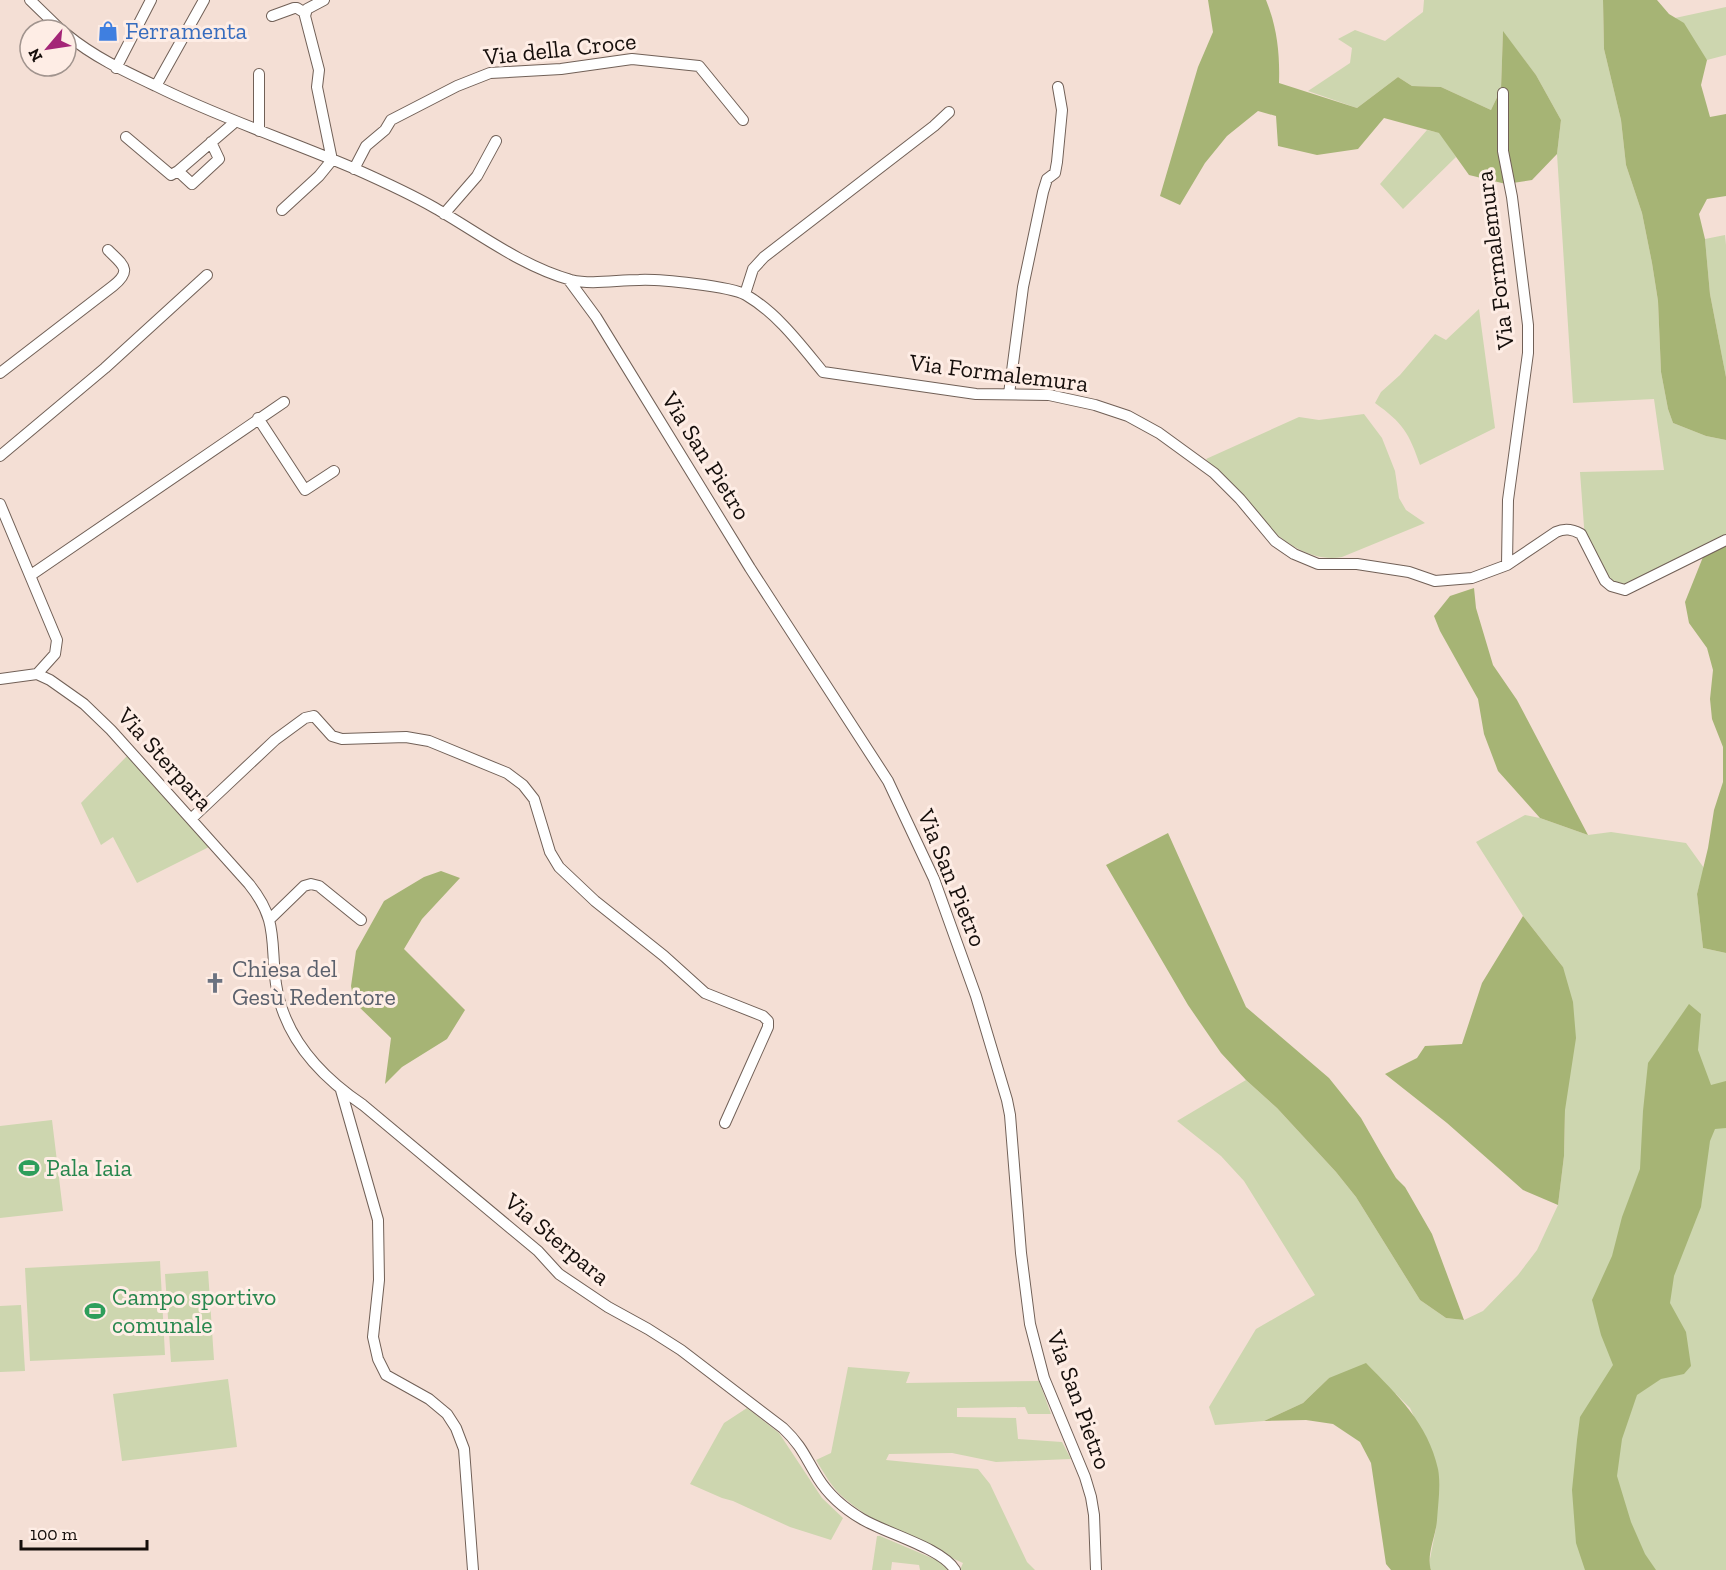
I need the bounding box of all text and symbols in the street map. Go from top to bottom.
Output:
place label: Ferramenta [125,16,248,45]
north arrow [18,18,78,78]
shop icon: Ferramenta [96,19,120,43]
street label: Via della Croce [481,26,638,71]
text: N [24,45,47,65]
street label: Via Formalemura [1469,169,1520,352]
street label: Via Formalemura [907,347,1091,398]
street label: Via San Pietro [655,386,757,525]
street label: Via Sterpara [111,701,219,816]
street label: Via San Pietro [911,804,993,951]
place label: Chiesa del Gesù Redentore [232,954,396,1011]
church icon: Chiesa del Gesù Redentore [203,971,227,995]
place label: Pala Iaia [46,1153,132,1182]
sports icon: Pala Iaia [17,1156,41,1180]
street label: Via Sterpara [498,1186,616,1291]
place label: Campo sportivo comunale [112,1282,276,1339]
sports icon: Campo sportivo comunale [83,1299,107,1323]
street label: Via San Pietro [1041,1326,1118,1473]
scale bar [21,1513,147,1551]
text: 100 m [30,1523,78,1545]

